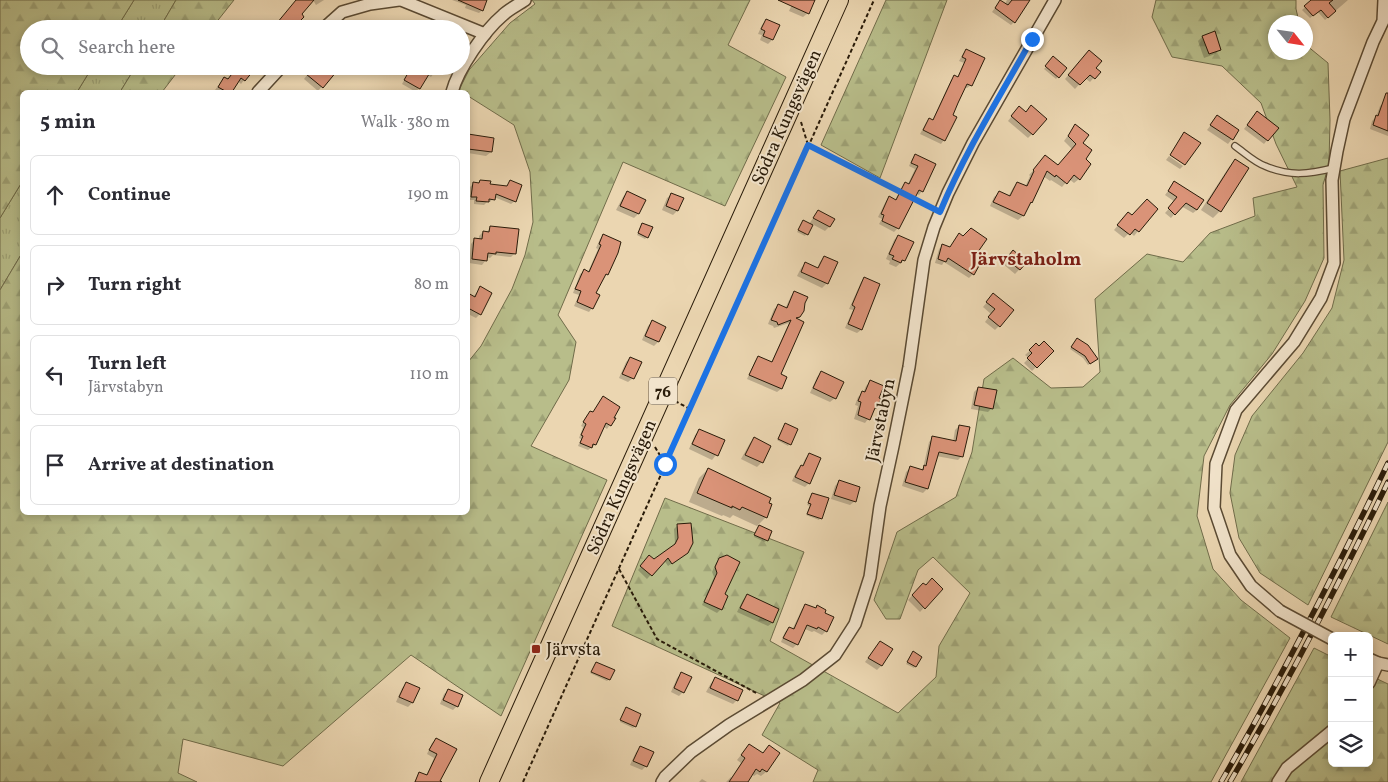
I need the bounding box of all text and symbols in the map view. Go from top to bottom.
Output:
north arrow [1268,15,1313,60]
search box [20,20,470,75]
route end [1021,28,1044,51]
icon: search [38,34,66,62]
text: Search here [78,35,175,61]
street label: Södra Kungsvägen [746,45,829,190]
text: 5 min [40,108,96,137]
text: Walk · 380 m [361,112,450,134]
icon: ahead [41,181,69,209]
text: Continue [88,182,171,208]
text: 190 m [407,184,449,206]
district label: Järvstaholm [970,247,1081,273]
icon: right [41,271,69,299]
text: Turn right [88,272,181,298]
text: 80 m [414,274,449,296]
text: Turn left [88,351,167,377]
icon: left [41,361,69,389]
text: 110 m [410,364,449,386]
street label: Järvstabyn [860,376,903,465]
text: Järvstabyn [88,377,164,399]
road number: 76 [649,378,677,404]
street label: Södra Kungsvägen [581,415,664,560]
icon: arrive [41,451,69,479]
text: Arrive at destination [88,452,274,478]
route start [654,453,677,476]
map controls [1328,632,1373,767]
button: + [1328,632,1373,677]
place label: Järvsta [546,638,601,663]
marker: Järvsta [530,643,542,655]
button: − [1328,677,1373,722]
button: layers [1328,722,1373,767]

